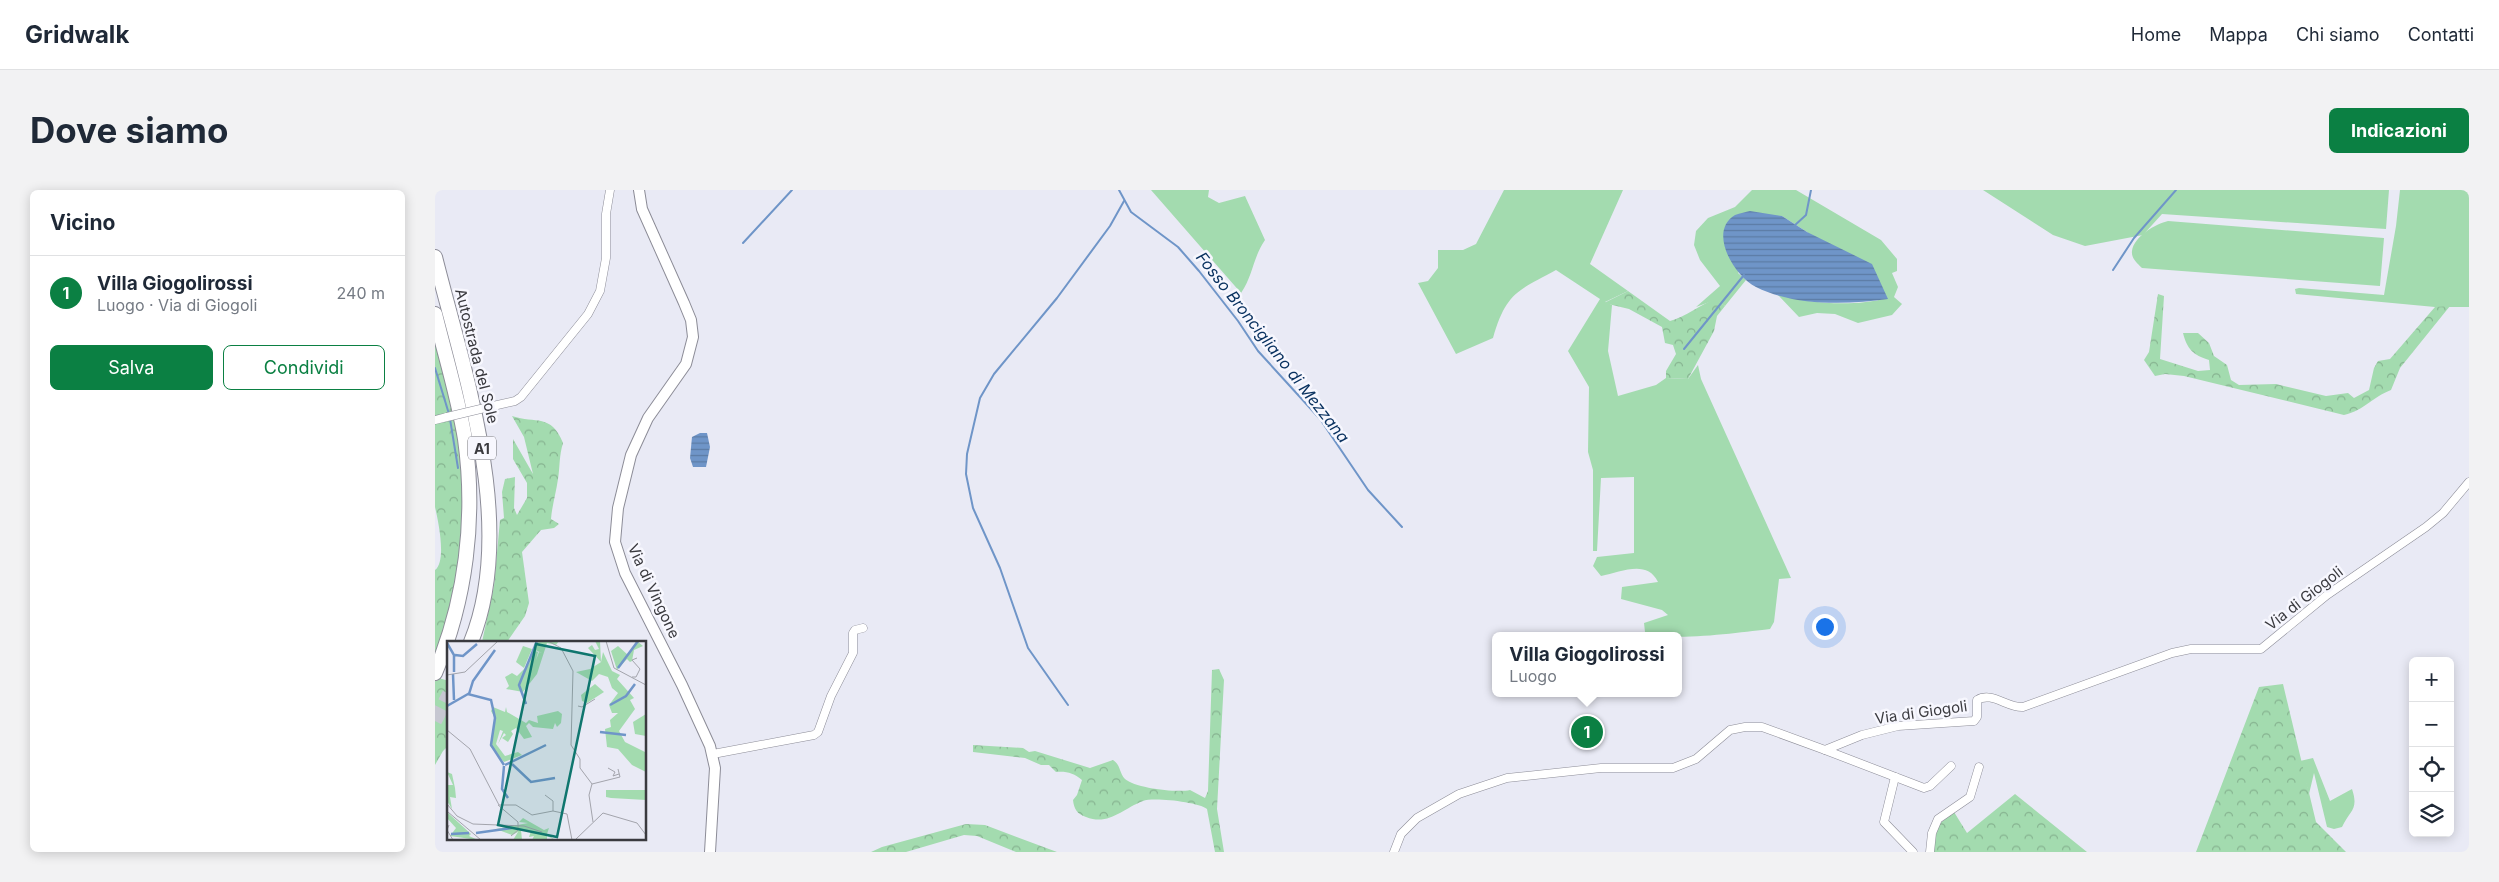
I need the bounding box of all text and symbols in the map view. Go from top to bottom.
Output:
text: Gridwalk [25,20,129,49]
text: Home [2131,24,2181,45]
text: Mappa [2209,24,2268,45]
text: Chi siamo [2296,24,2380,45]
text: Contatti [2408,24,2474,45]
button: Indicazioni [2329,108,2469,153]
text: Dove siamo [30,109,228,151]
text: Vicino [50,210,115,235]
water label: Fosso Broncigliano di Mezzana [1192,248,1354,447]
text: Villa Giogolirossi [97,272,253,295]
text: 1 [63,283,69,303]
text: 240 m [337,283,385,303]
street label: Autostrada del Sole [451,287,503,425]
text: Luogo · Via di Giogoli [97,295,257,315]
button: Salva [50,345,213,390]
button: Condividi [223,345,385,390]
road number: A1 [468,437,496,460]
street label: Via di Vingone [624,541,684,641]
street label: Via di Giogoli [2262,562,2346,634]
your location [1812,614,1838,640]
popup [1492,632,1682,697]
inset map [447,641,646,840]
text: Villa Giogolirossi [1509,643,1665,666]
map controls [2409,657,2454,837]
button: + [2409,657,2454,702]
text: Luogo [1509,666,1557,686]
street label: Via di Giogoli [1874,696,1968,728]
button: − [2409,702,2454,747]
pin: 1 [1571,713,1603,751]
button: locate [2409,747,2454,792]
button: layers [2409,792,2454,837]

